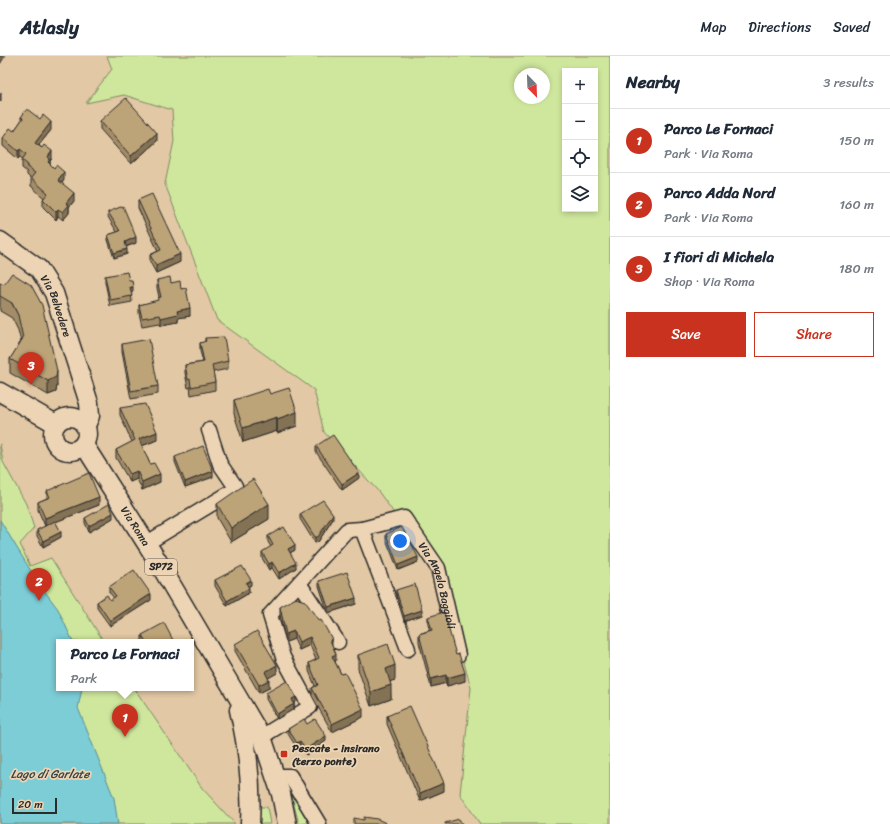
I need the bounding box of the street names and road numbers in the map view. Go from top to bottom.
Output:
street label: Via Belvedere [35,271,77,340]
street label: Via Roma [116,502,156,550]
street label: Via Angelo Baggioli [413,538,461,632]
road number: SP72 [145,559,177,575]

